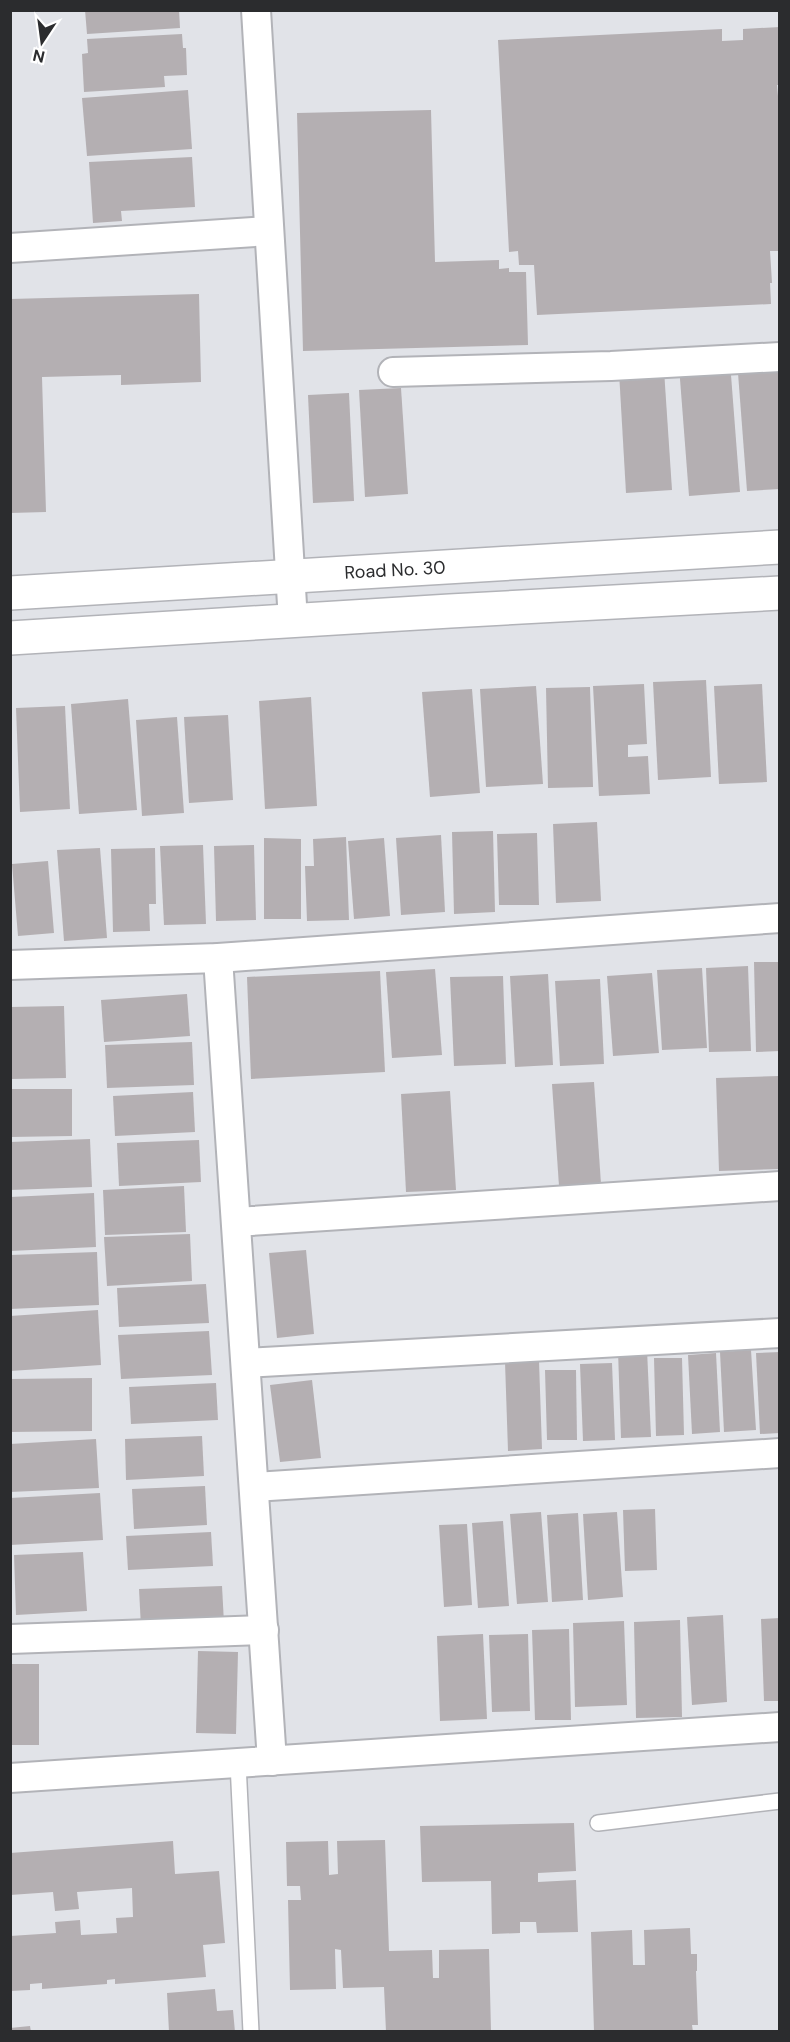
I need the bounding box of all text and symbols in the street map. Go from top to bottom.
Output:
north arrow [12,12,72,72]
text: N [31,45,47,68]
street label: Road No. 30 [344,555,446,585]

